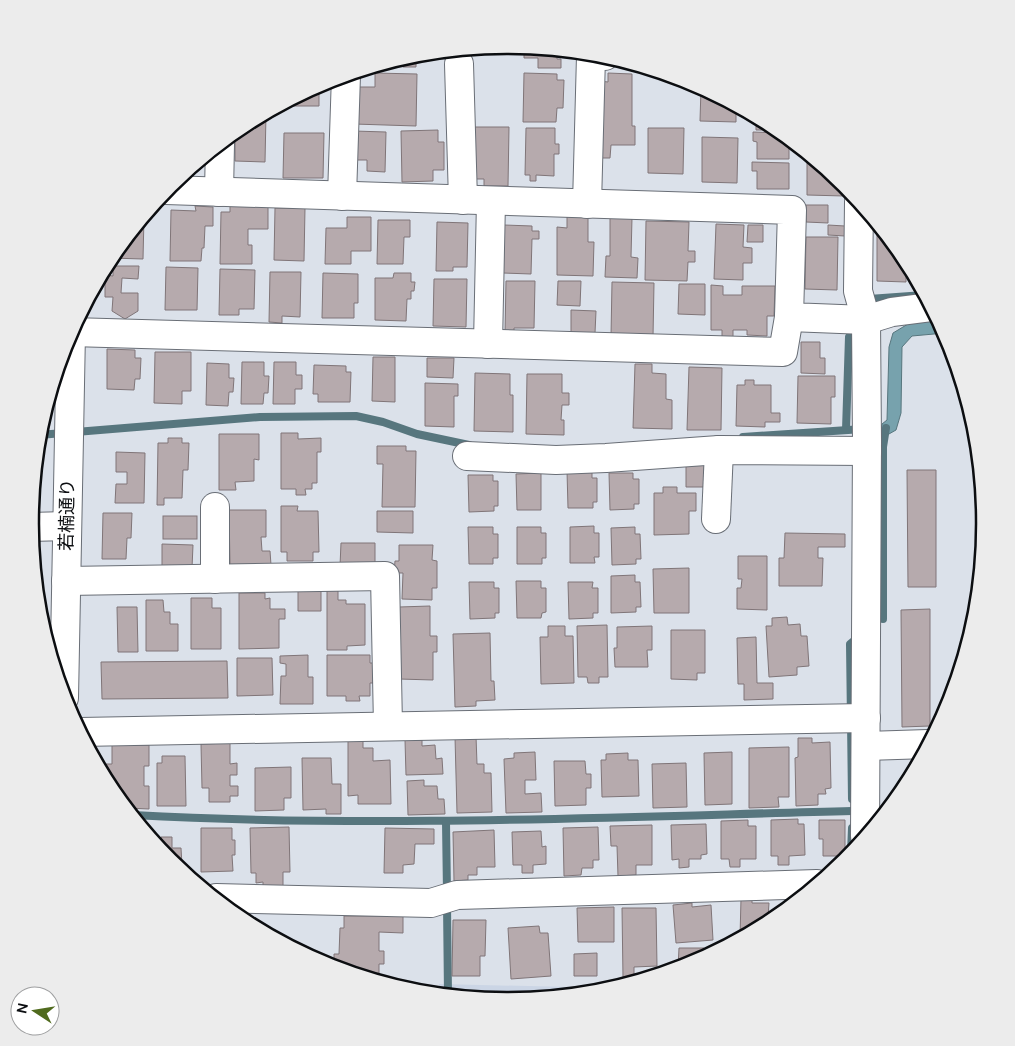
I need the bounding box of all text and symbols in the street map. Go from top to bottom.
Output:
street label: 若楠通り [54,479,80,551]
north arrow [10,986,60,1036]
text: N [12,1001,32,1015]

